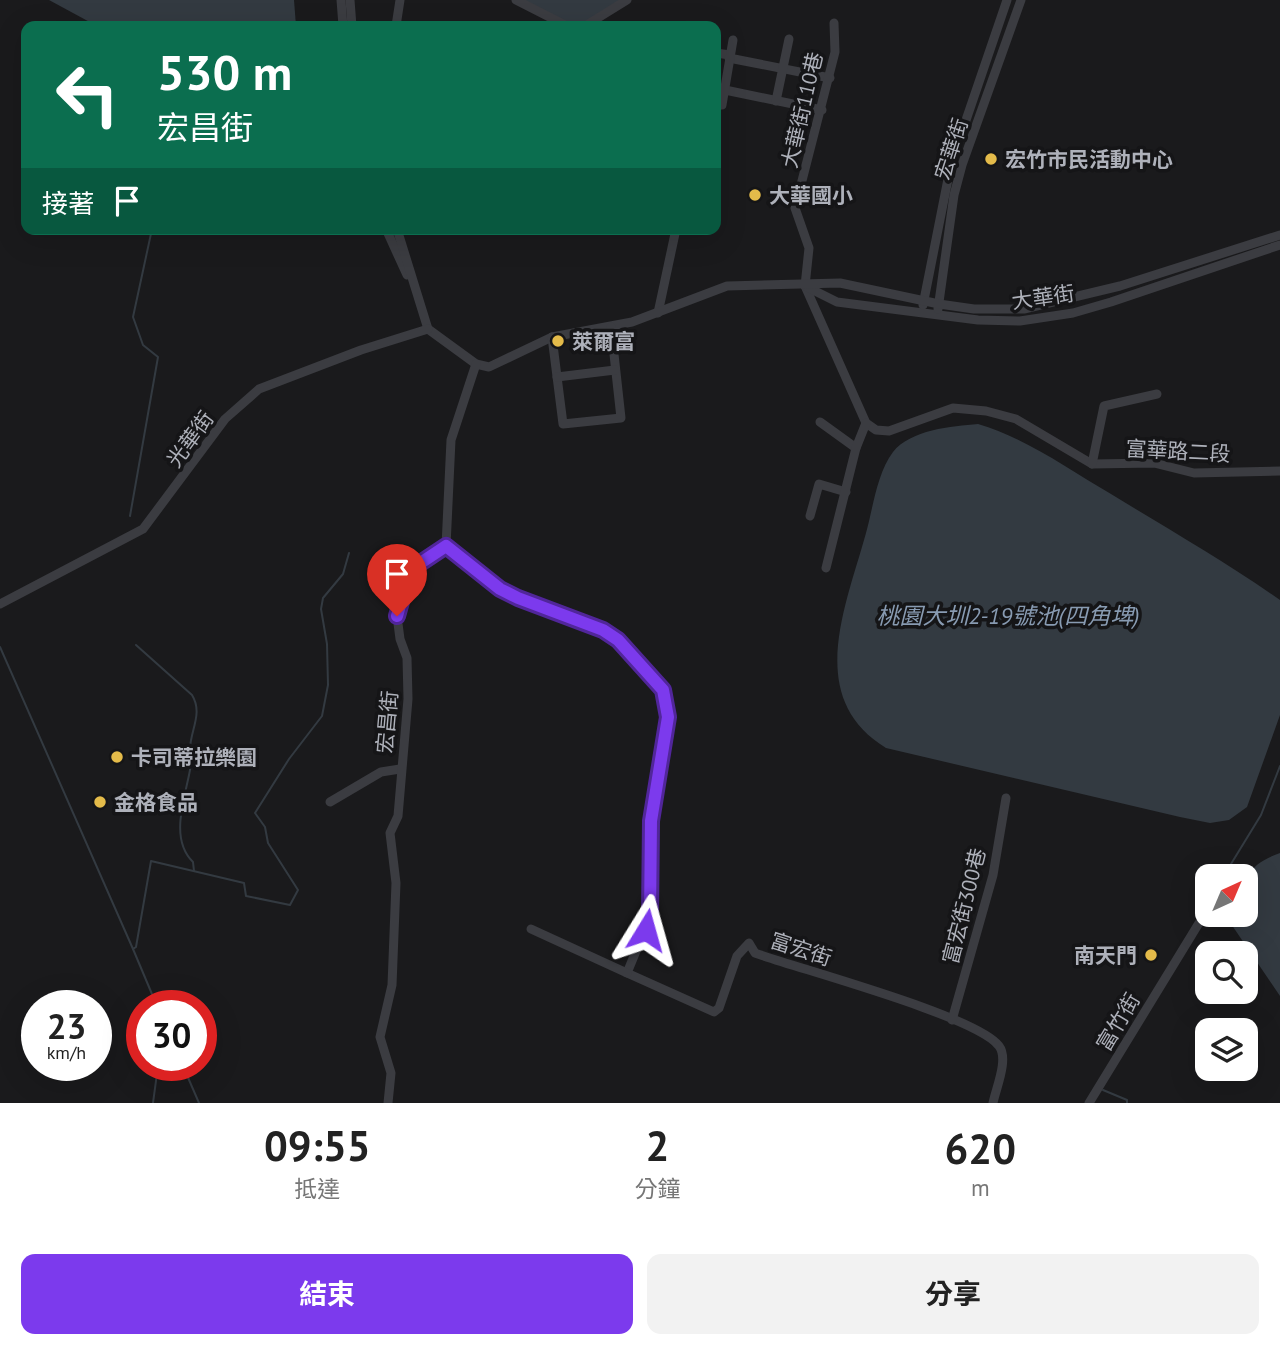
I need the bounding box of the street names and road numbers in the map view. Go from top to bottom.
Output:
street label: 大華街110巷 [776,49,828,171]
street label: 宏華街 [928,115,974,183]
street label: 大華街 [1010,279,1076,315]
street label: 光華街 [161,406,219,472]
street label: 富華路二段 [1125,435,1231,467]
street label: 宏昌街 [371,689,403,755]
street label: 富宏街300巷 [937,845,991,967]
street label: 富宏街 [767,926,835,972]
street label: 富竹街 [1090,988,1146,1056]

